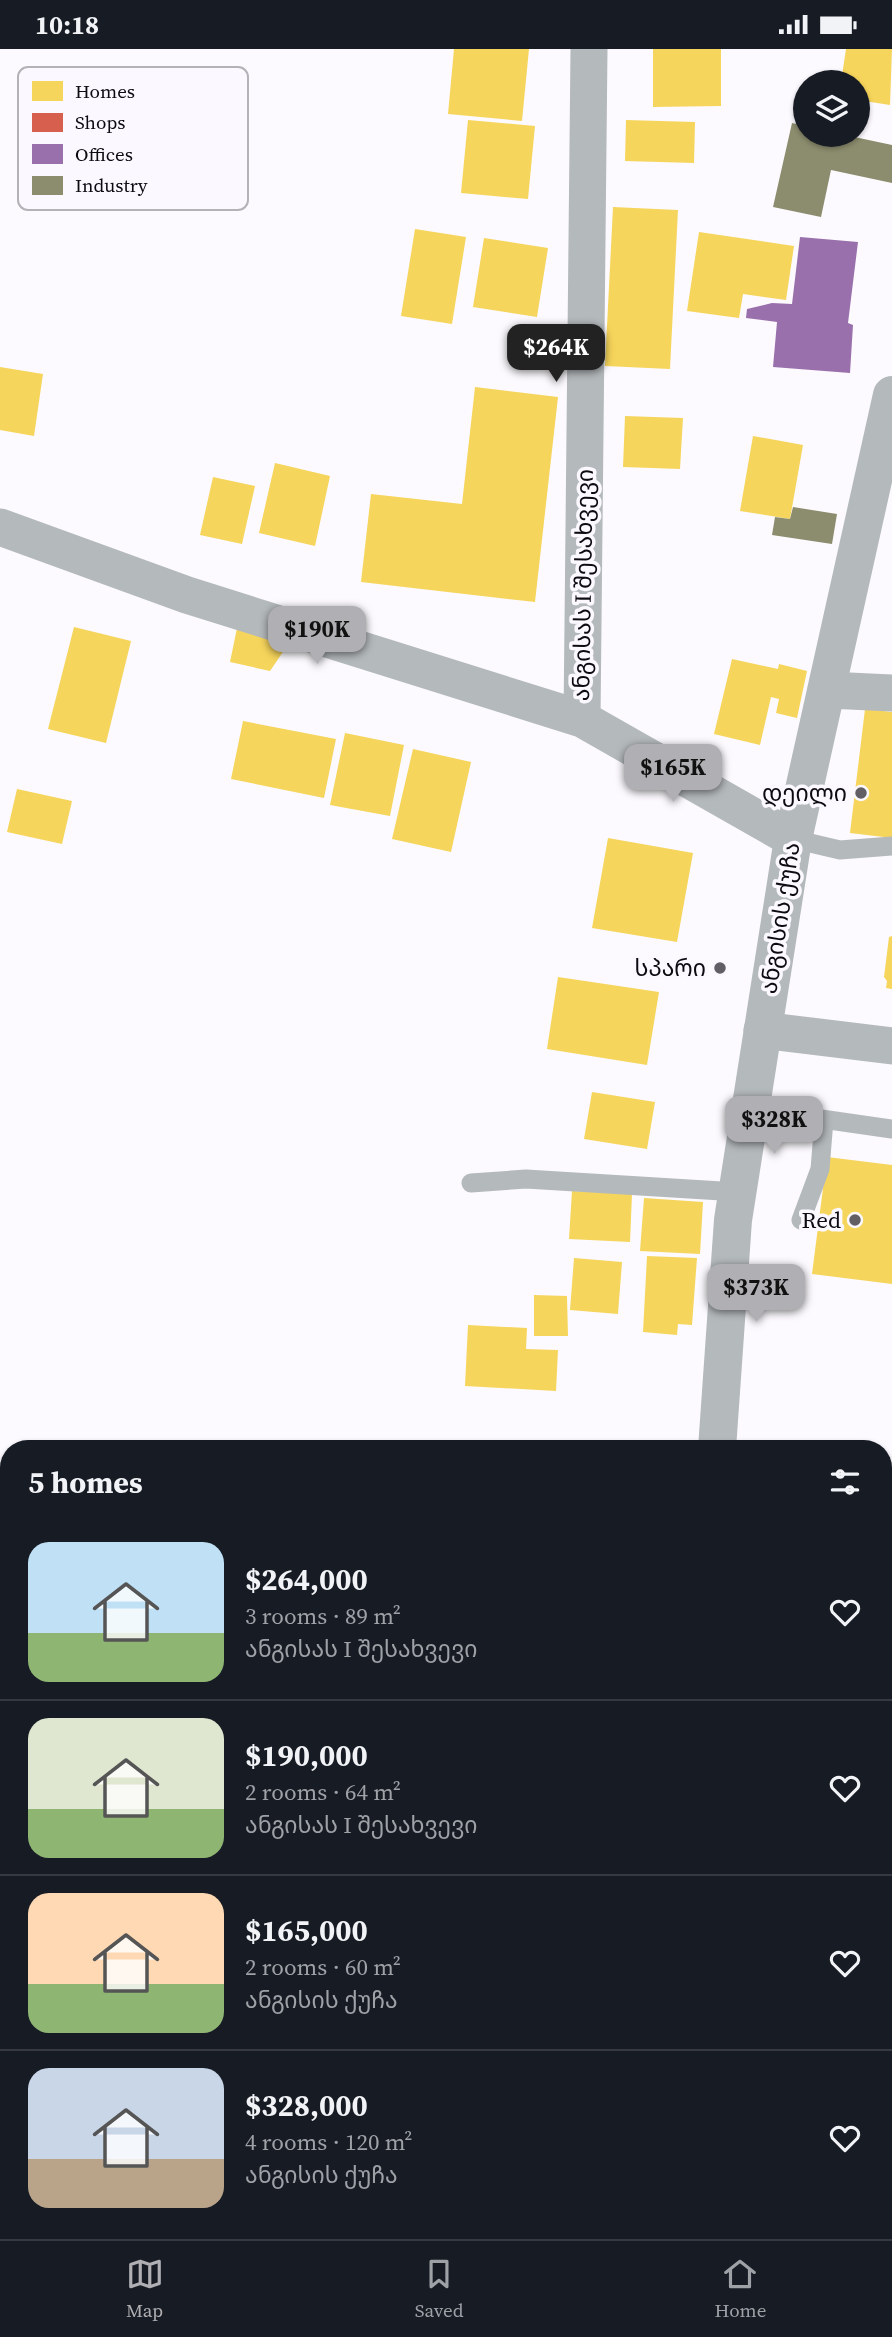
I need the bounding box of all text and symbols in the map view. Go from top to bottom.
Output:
text: 10:18 [35,7,99,43]
legend [18,67,248,210]
map controls [793,70,870,147]
button: layers [793,70,870,147]
text: Homes [75,78,135,104]
text: Shops [75,109,126,135]
text: Offices [75,141,133,167]
text: Industry [75,172,148,198]
pin: $264K [507,325,605,384]
text: $264K [523,331,589,363]
street label: ანგისას I შესახვევი [565,469,601,701]
pin: $190K [268,607,366,666]
text: $190K [284,613,350,645]
pin: $165K [624,745,722,804]
text: $165K [640,751,706,783]
place label: დეილი [762,777,847,809]
marker: დეილი [853,785,869,801]
street label: ანგისის ქუჩა [752,840,808,996]
place label: სპარი [635,952,706,984]
marker: სპარი [712,960,728,976]
pin: $328K [725,1097,823,1156]
text: $328K [741,1103,807,1135]
place label: Red [801,1204,841,1236]
marker: Red [847,1212,863,1228]
pin: $373K [707,1265,805,1324]
text: $373K [723,1271,789,1303]
text: 5 homes [28,1462,143,1503]
icon: filters [826,1463,864,1501]
text: $264,000 [245,1559,368,1600]
icon: home [84,1570,168,1654]
icon: heart [826,1593,864,1631]
text: 3 rooms · 89 m² [245,1600,401,1632]
text: ანგისას I შესახვევი [245,1633,477,1665]
text: $190,000 [245,1735,368,1776]
icon: home [84,1746,168,1830]
icon: heart [826,1769,864,1807]
text: 2 rooms · 64 m² [245,1776,401,1808]
text: ანგისას I შესახვევი [245,1809,477,1841]
text: $165,000 [245,1910,368,1951]
icon: home [84,1921,168,2005]
icon: heart [826,1944,864,1982]
text: 2 rooms · 60 m² [245,1951,401,1983]
text: ანგისის ქუჩა [245,1984,398,2016]
text: $328,000 [245,2085,368,2126]
icon: home [84,2096,168,2180]
icon: heart [826,2119,864,2157]
text: 4 rooms · 120 m² [245,2126,412,2158]
text: ანგისის ქუჩა [245,2159,398,2191]
tab: Map [126,2255,164,2323]
tab: Saved [415,2255,463,2323]
tab: Home [715,2255,766,2323]

